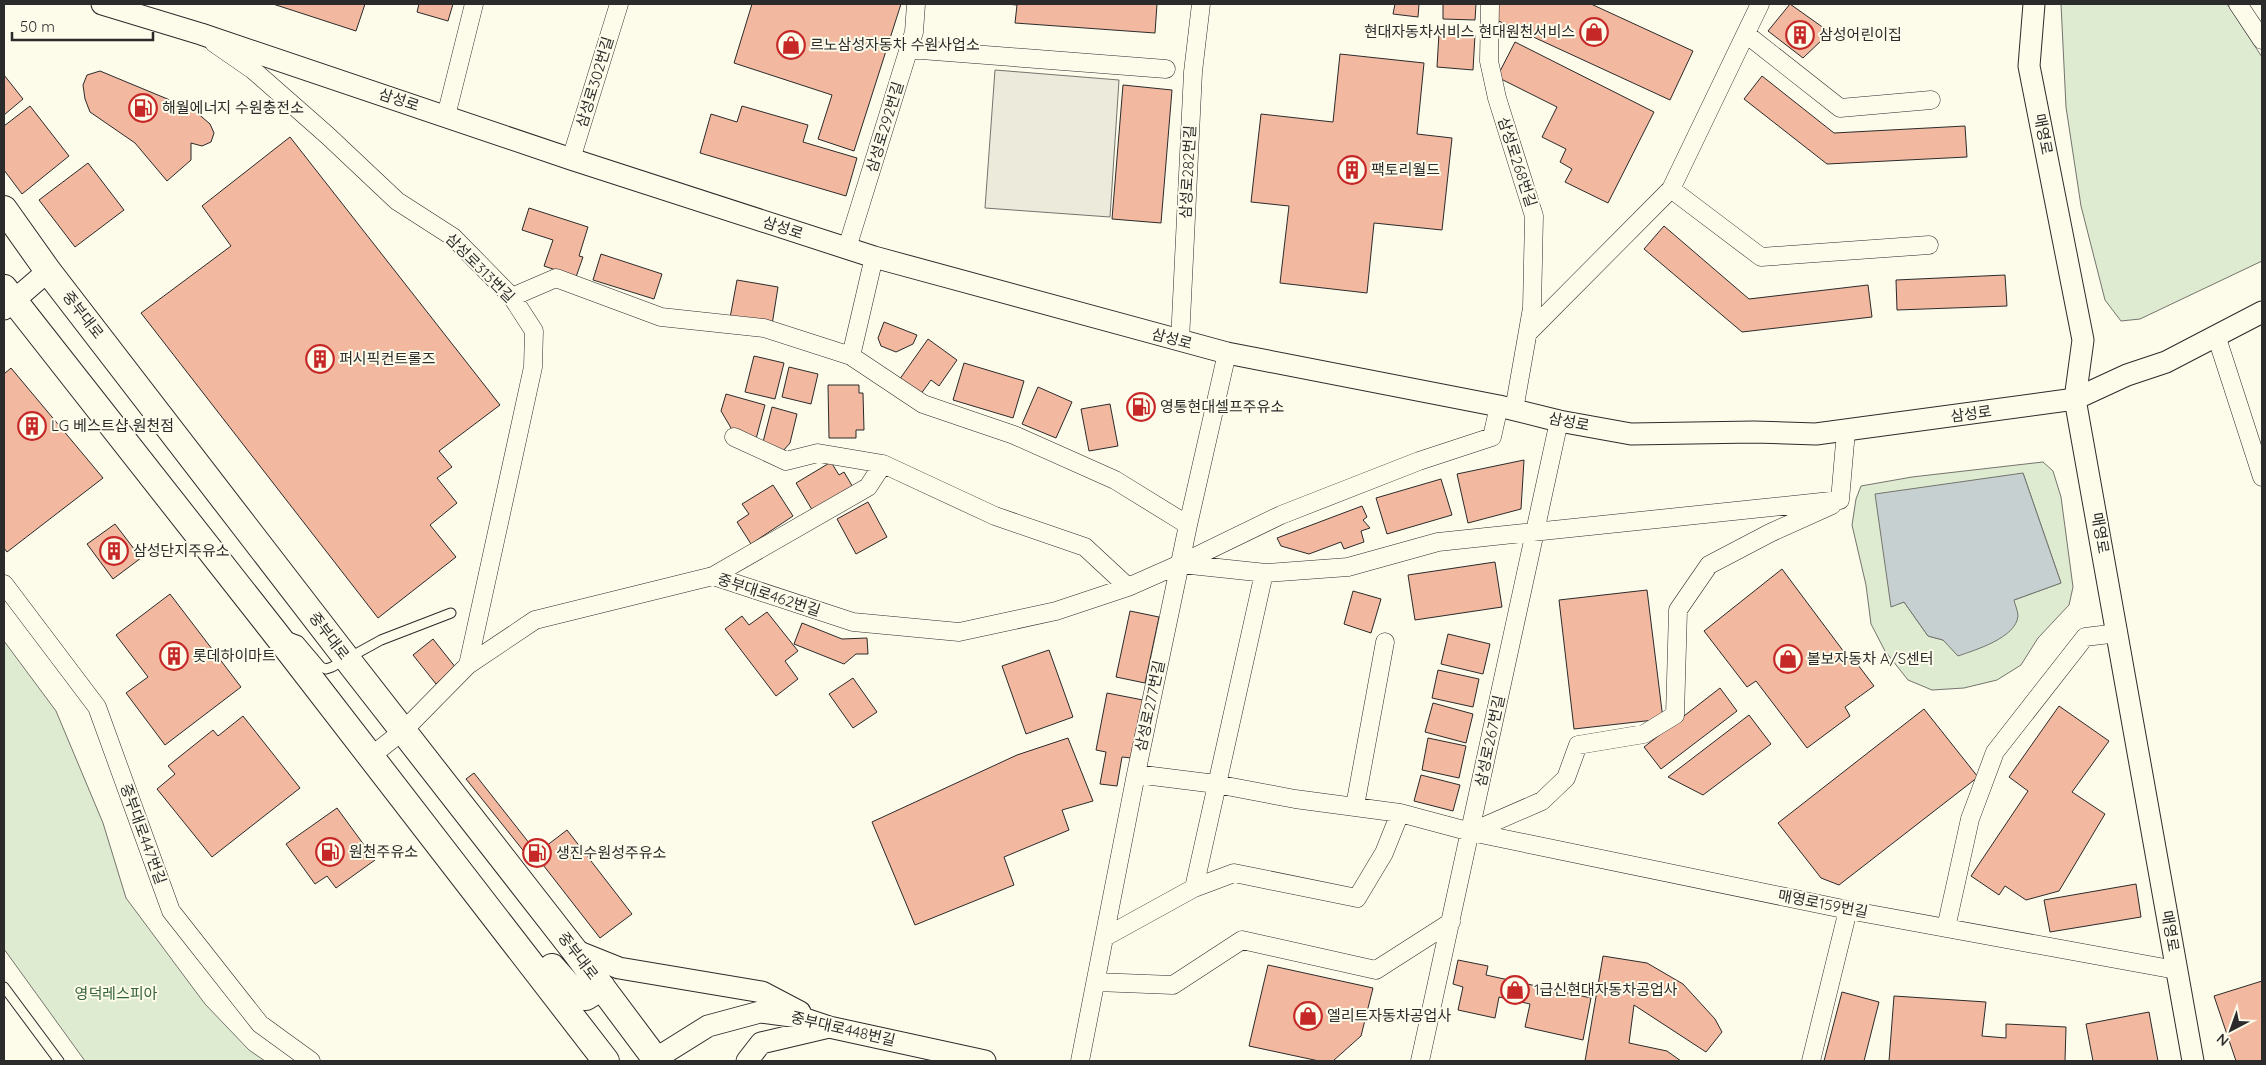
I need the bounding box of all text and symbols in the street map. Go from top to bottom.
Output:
scale bar [12,10,154,42]
text: 50 m [20,17,55,36]
shop icon: 현대자동차서비스 현대원천서비스 [1579,17,1609,47]
building icon: 삼성어린이집 [1785,20,1815,50]
place label: 현대자동차서비스 현대원천서비스 [1364,22,1575,41]
place label: 삼성어린이집 [1819,25,1902,44]
shop icon: 르노삼성자동차 수원사업소 [776,30,806,60]
street label: 삼성로302번길 [572,34,617,130]
place label: 르노삼성자동차 수원사업소 [810,35,980,54]
street label: 삼성로292번길 [862,79,907,175]
street label: 삼성로 [377,84,422,115]
fuel station icon: 해월에너지 수원충전소 [128,93,158,123]
place label: 해월에너지 수원충전소 [162,98,304,117]
street label: 매영로 [2030,112,2057,156]
street label: 삼성로268번길 [1494,114,1541,209]
street label: 삼성로282번길 [1176,125,1199,219]
building icon: 팩토리월드 [1337,155,1367,185]
place label: 팩토리월드 [1371,160,1440,179]
street label: 삼성로 [761,212,806,243]
street label: 삼성로313번길 [442,229,519,306]
street label: 중부대로 [59,287,108,342]
street label: 삼성로 [1150,324,1195,353]
building icon: 퍼시픽컨트롤즈 [305,344,335,374]
place label: 퍼시픽컨트롤즈 [339,349,436,368]
fuel station icon: 영통현대셀프주유소 [1126,392,1156,422]
place label: 영통현대셀프주유소 [1160,397,1284,416]
street label: 삼성로 [1949,401,1993,426]
street label: 삼성로 [1547,408,1591,435]
building icon: LG 베스트샵 원천점 [17,411,47,441]
place label: LG 베스트샵 원천점 [51,416,174,435]
street label: 매영로 [2088,511,2113,555]
building icon: 삼성단지주유소 [99,536,129,566]
place label: 삼성단지주유소 [133,541,230,560]
street label: 중부대로462번길 [715,569,823,620]
street label: 중부대로 [305,608,354,663]
building icon: 롯데하이마트 [159,641,189,671]
shop icon: 볼보자동차 A/S센터 [1773,644,1803,674]
place label: 롯데하이마트 [193,646,276,665]
place label: 볼보자동차 A/S센터 [1807,649,1934,668]
street label: 삼성로277번길 [1131,659,1168,753]
street label: 삼성로267번길 [1471,693,1508,788]
street label: 중부대로447번길 [116,781,170,887]
fuel station icon: 원천주유소 [315,837,345,867]
fuel station icon: 생진수원성주유소 [522,838,552,868]
place label: 원천주유소 [349,842,418,861]
place label: 생진수원성주유소 [556,843,667,862]
street label: 매영로159번길 [1777,885,1870,922]
street label: 매영로 [2158,909,2183,953]
street label: 중부대로 [554,928,603,983]
shop icon: 1급신현대자동차공업사 [1500,975,1530,1005]
place label: 1급신현대자동차공업사 [1534,980,1678,999]
park label: 영덕레스피아 [75,984,158,1003]
shop icon: 엘리트자동차공업사 [1293,1001,1323,1031]
north arrow [2206,1005,2256,1055]
place label: 엘리트자동차공업사 [1327,1006,1451,1025]
street label: 중부대로448번길 [789,1007,897,1050]
text: N [2213,1030,2232,1050]

